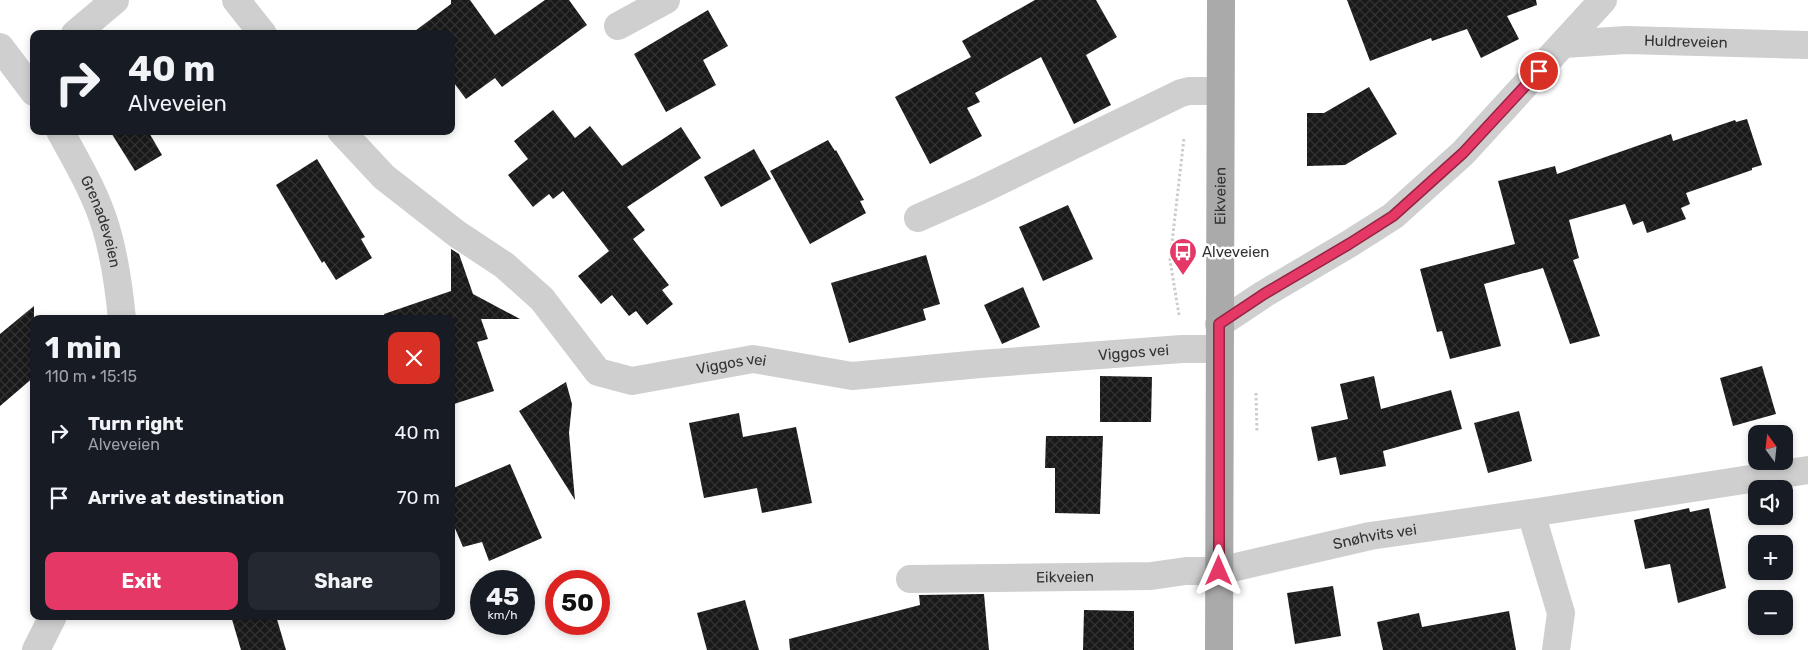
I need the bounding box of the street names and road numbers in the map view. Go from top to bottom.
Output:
street label: Huldreveien [1644,31,1728,52]
street label: Eikveien [1211,167,1229,225]
street label: Grenadeveien [77,173,124,269]
street label: Viggos vei [1097,341,1170,364]
street label: Viggos vei [695,350,768,378]
street label: Snøhvits vei [1331,520,1418,553]
street label: Eikveien [1036,568,1094,586]

